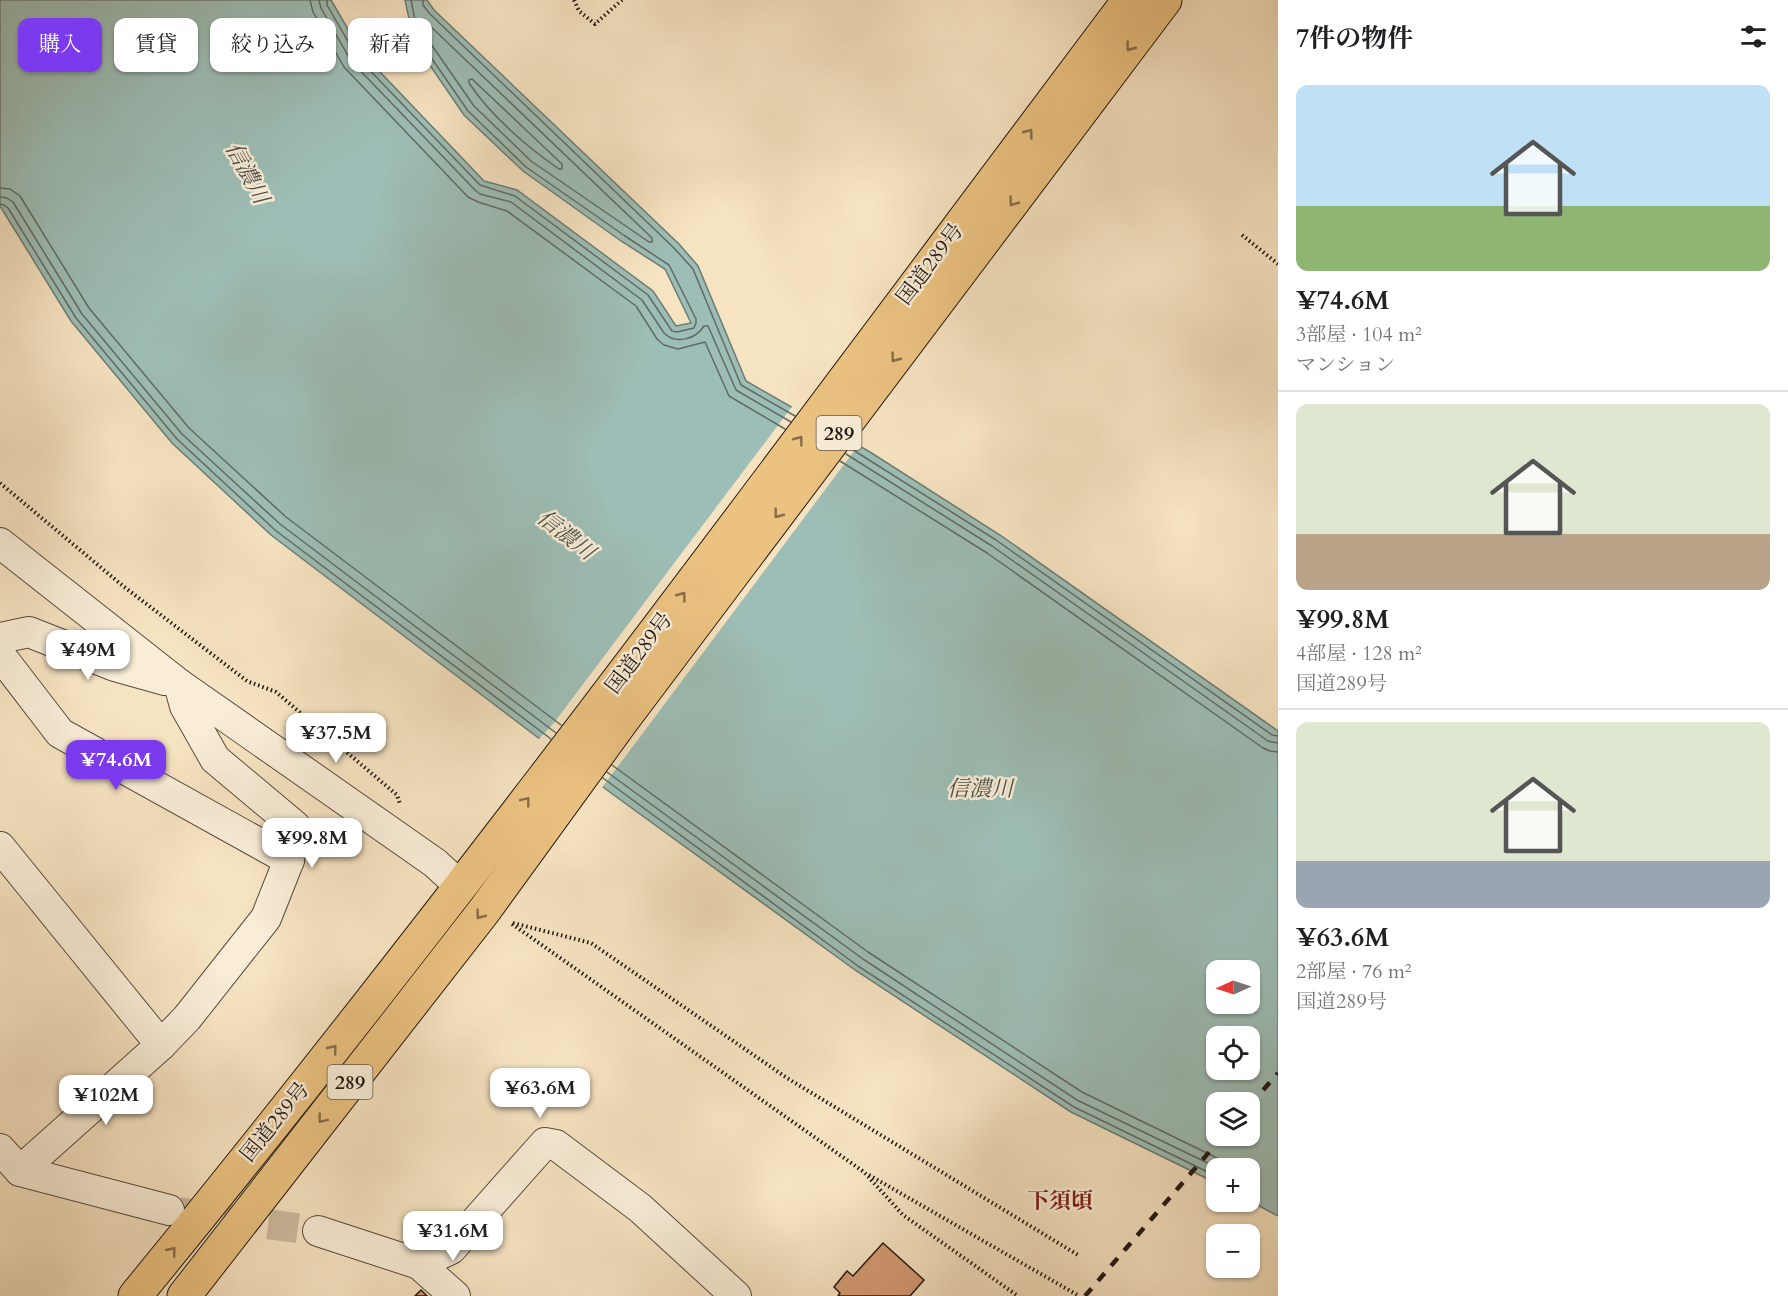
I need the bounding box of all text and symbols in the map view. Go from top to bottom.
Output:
chip: 購入 [18,18,102,72]
chip: 賃貸 [114,18,198,72]
chip: 絞り込み [210,18,336,72]
chip: 新着 [348,18,432,72]
icon: filters [1737,20,1770,53]
text: 7件の物件 [1296,21,1413,56]
one-way arrow [1126,40,1137,51]
icon: home [1479,124,1587,232]
one-way arrow [1022,128,1033,139]
water label: 信濃川 [218,137,277,211]
one-way arrow [1009,196,1020,207]
street label: 国道289号 [890,217,970,311]
text: ¥74.6M [1296,283,1389,318]
text: 3部屋 · 104 m² [1296,321,1422,348]
one-way arrow [891,351,902,362]
text: マンション [1296,351,1395,378]
road number: 289 [816,416,862,450]
one-way arrow [792,435,803,446]
icon: home [1479,443,1587,551]
water label: 信濃川 [531,503,603,568]
one-way arrow [774,507,785,518]
one-way arrow [675,591,686,602]
text: ¥99.8M [1296,602,1389,637]
street label: 国道289号 [599,606,679,700]
pin: ¥49M [52,630,124,681]
text: ¥49M [60,636,116,663]
text: 4部屋 · 128 m² [1296,640,1422,667]
text: 国道289号 [1296,670,1387,697]
pin: ¥37.5M [287,713,385,764]
text: ¥37.5M [300,719,372,746]
pin: ¥74.6M [67,740,165,791]
text: ¥74.6M [80,746,152,773]
icon: home [1479,761,1587,869]
water label: 信濃川 [947,774,1015,804]
one-way arrow [518,797,529,808]
pin: ¥99.8M [263,818,361,869]
text: ¥99.8M [276,824,348,851]
one-way arrow [477,908,488,919]
text: ¥63.6M [1296,920,1389,955]
text: 2部屋 · 76 m² [1296,958,1412,985]
north arrow [1206,960,1260,1014]
map controls [1206,960,1260,1278]
text: 国道289号 [1296,988,1387,1015]
button: locate [1206,1026,1260,1080]
one-way arrow [326,1045,337,1056]
road number: 289 [328,1065,372,1099]
pin: ¥63.6M [491,1068,589,1119]
text: ¥63.6M [504,1074,576,1101]
pin: ¥102M [64,1075,148,1126]
street label: 国道289号 [234,1076,316,1168]
text: ¥102M [73,1081,139,1108]
button: layers [1206,1092,1260,1146]
one-way arrow [318,1112,329,1123]
button: + [1206,1158,1260,1212]
district label: 下須頃 [1027,1186,1093,1216]
pin: ¥31.6M [404,1211,502,1262]
text: ¥31.6M [417,1217,489,1244]
button: − [1206,1224,1260,1278]
one-way arrow [165,1247,176,1258]

